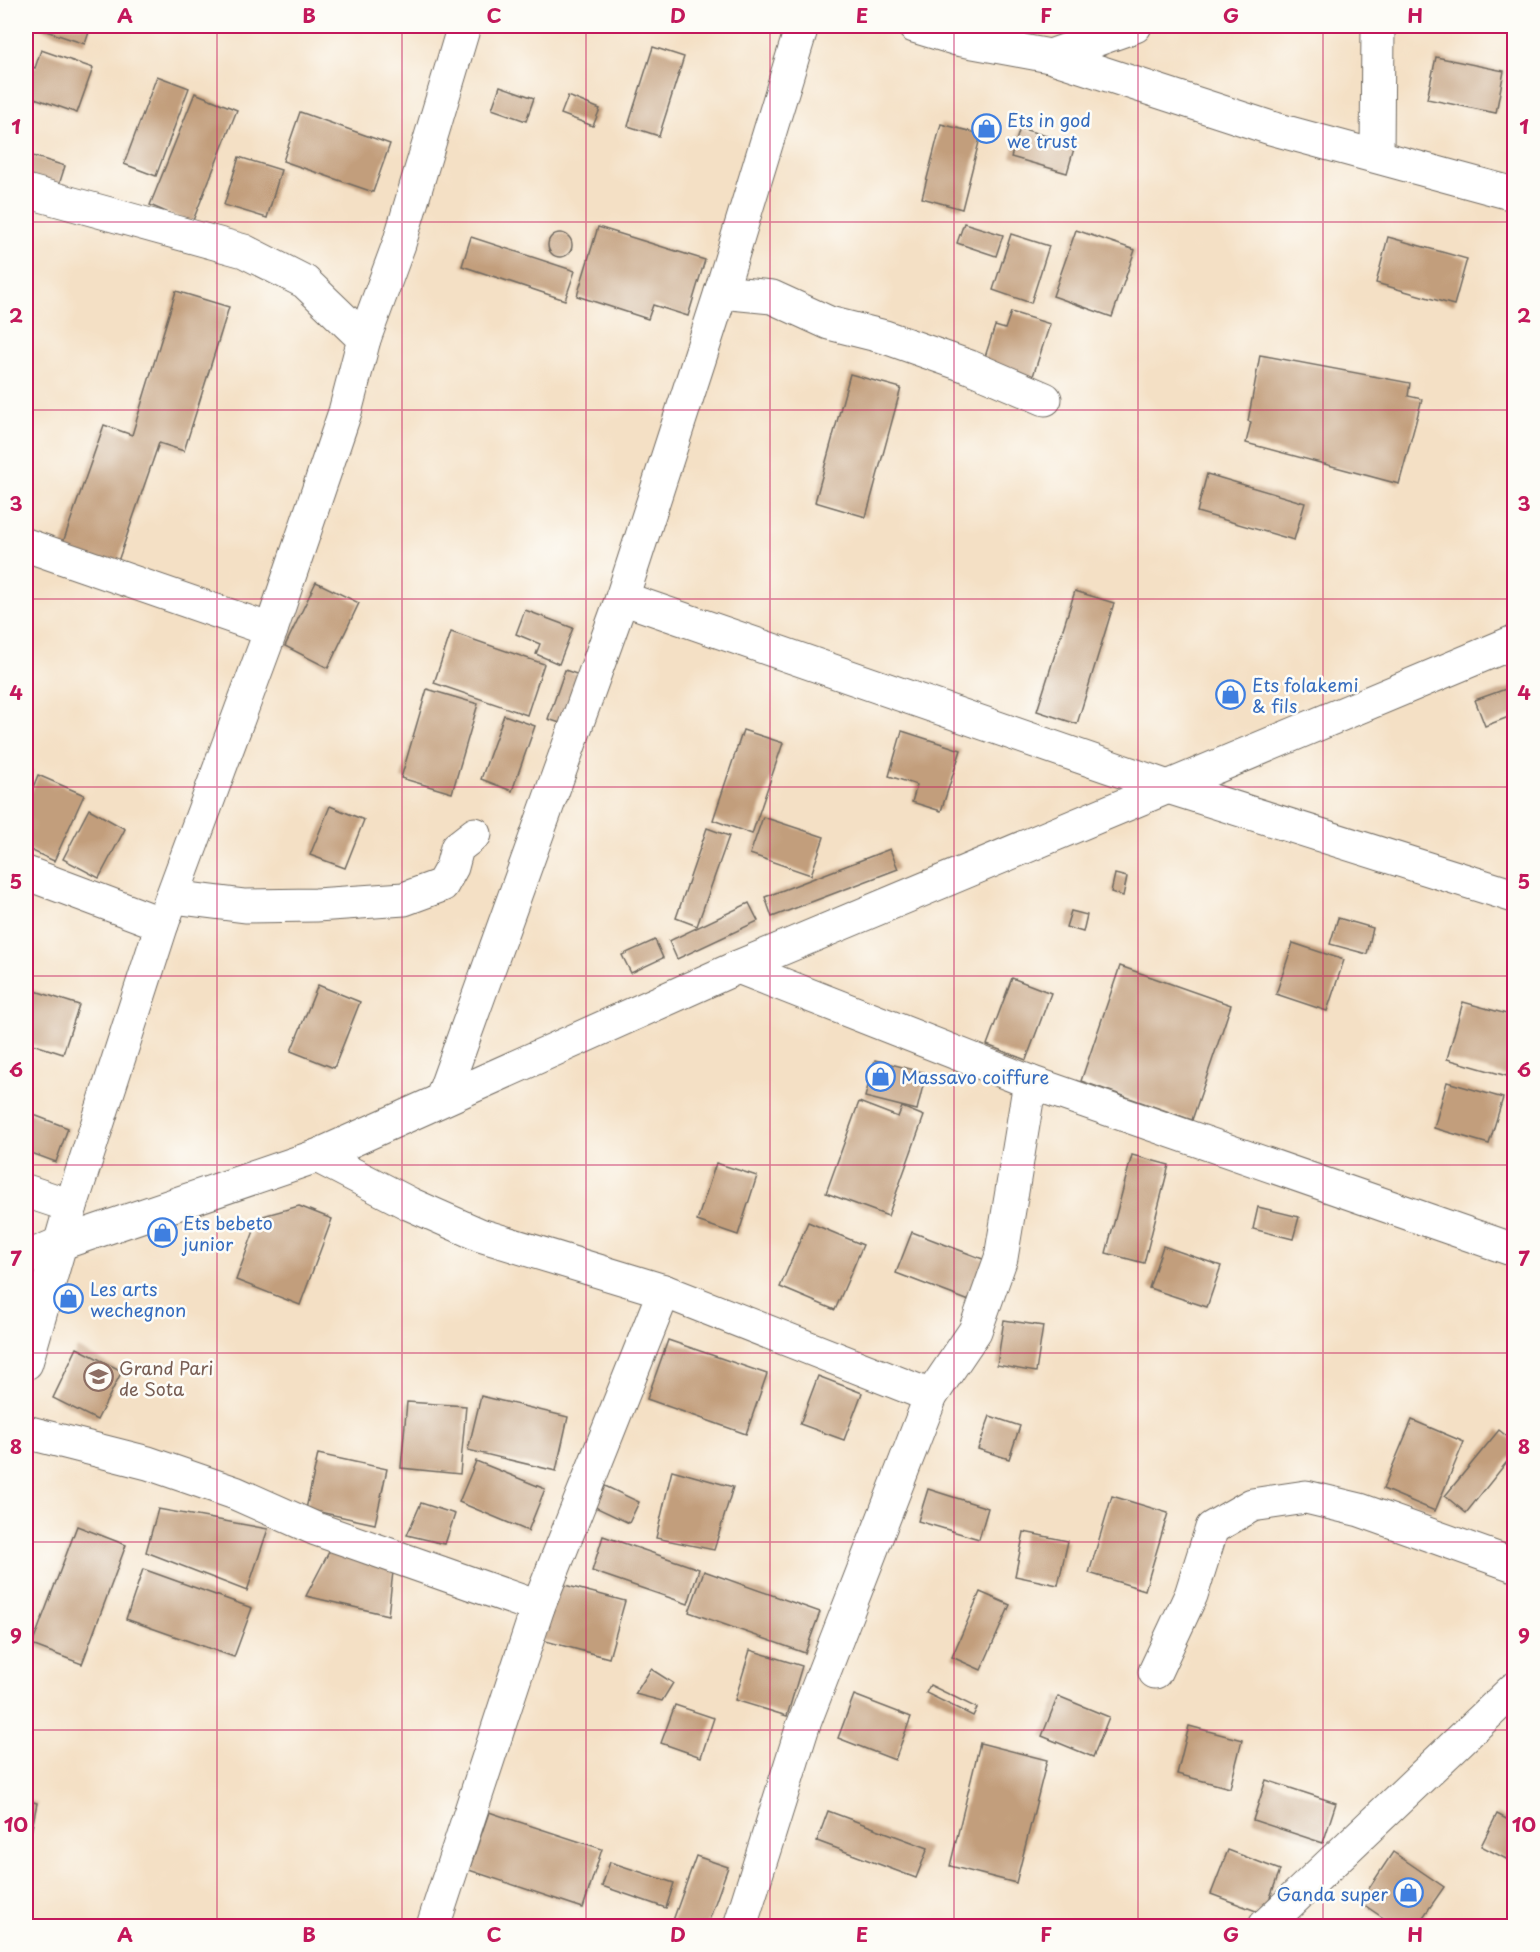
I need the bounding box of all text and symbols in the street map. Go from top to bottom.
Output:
text: A [117,0,133,30]
text: B [302,0,316,30]
text: C [486,0,502,30]
text: D [670,0,686,30]
text: E [856,0,868,30]
text: F [1040,0,1052,30]
text: G [1223,0,1239,30]
text: H [1407,0,1423,30]
place label: Ets in god we trust [1007,106,1091,154]
text: 1 [11,111,21,141]
text: 1 [1519,111,1529,141]
shop icon: Ets in god we trust [970,113,1002,145]
text: 2 [9,300,23,330]
text: 2 [1517,300,1531,330]
text: 3 [9,488,23,518]
text: 3 [1517,488,1531,518]
place label: Ets folakemi & fils [1252,671,1358,719]
text: 4 [9,677,23,707]
text: 4 [1517,677,1531,707]
shop icon: Ets folakemi & fils [1215,678,1247,710]
text: 5 [10,866,22,896]
text: 5 [1518,866,1530,896]
text: 6 [9,1054,23,1084]
text: 6 [1517,1054,1531,1084]
shop icon: Massavo coiffure [864,1060,896,1092]
place label: Massavo coiffure [901,1063,1050,1090]
place label: Ets bebeto junior [181,1209,273,1257]
shop icon: Ets bebeto junior [146,1216,178,1248]
text: 7 [10,1243,22,1273]
text: 7 [1518,1243,1530,1273]
place label: Les arts wechegnon [90,1275,186,1323]
shop icon: Les arts wechegnon [53,1282,85,1314]
place label: Grand Pari de Sota [119,1354,213,1402]
school or university icon: Grand Pari de Sota [82,1361,114,1393]
text: 8 [10,1431,22,1461]
text: 8 [1518,1431,1530,1461]
text: 9 [10,1620,22,1650]
text: 9 [1518,1620,1530,1650]
text: 10 [4,1809,28,1839]
text: 10 [1512,1809,1536,1839]
shop icon: Ganda super [1393,1877,1425,1909]
place label: Ganda super [1277,1880,1388,1907]
text: A [117,1919,133,1949]
text: B [302,1919,316,1949]
text: C [486,1919,502,1949]
text: D [670,1919,686,1949]
text: E [856,1919,868,1949]
text: F [1040,1919,1052,1949]
text: G [1223,1919,1239,1949]
text: H [1407,1919,1423,1949]

